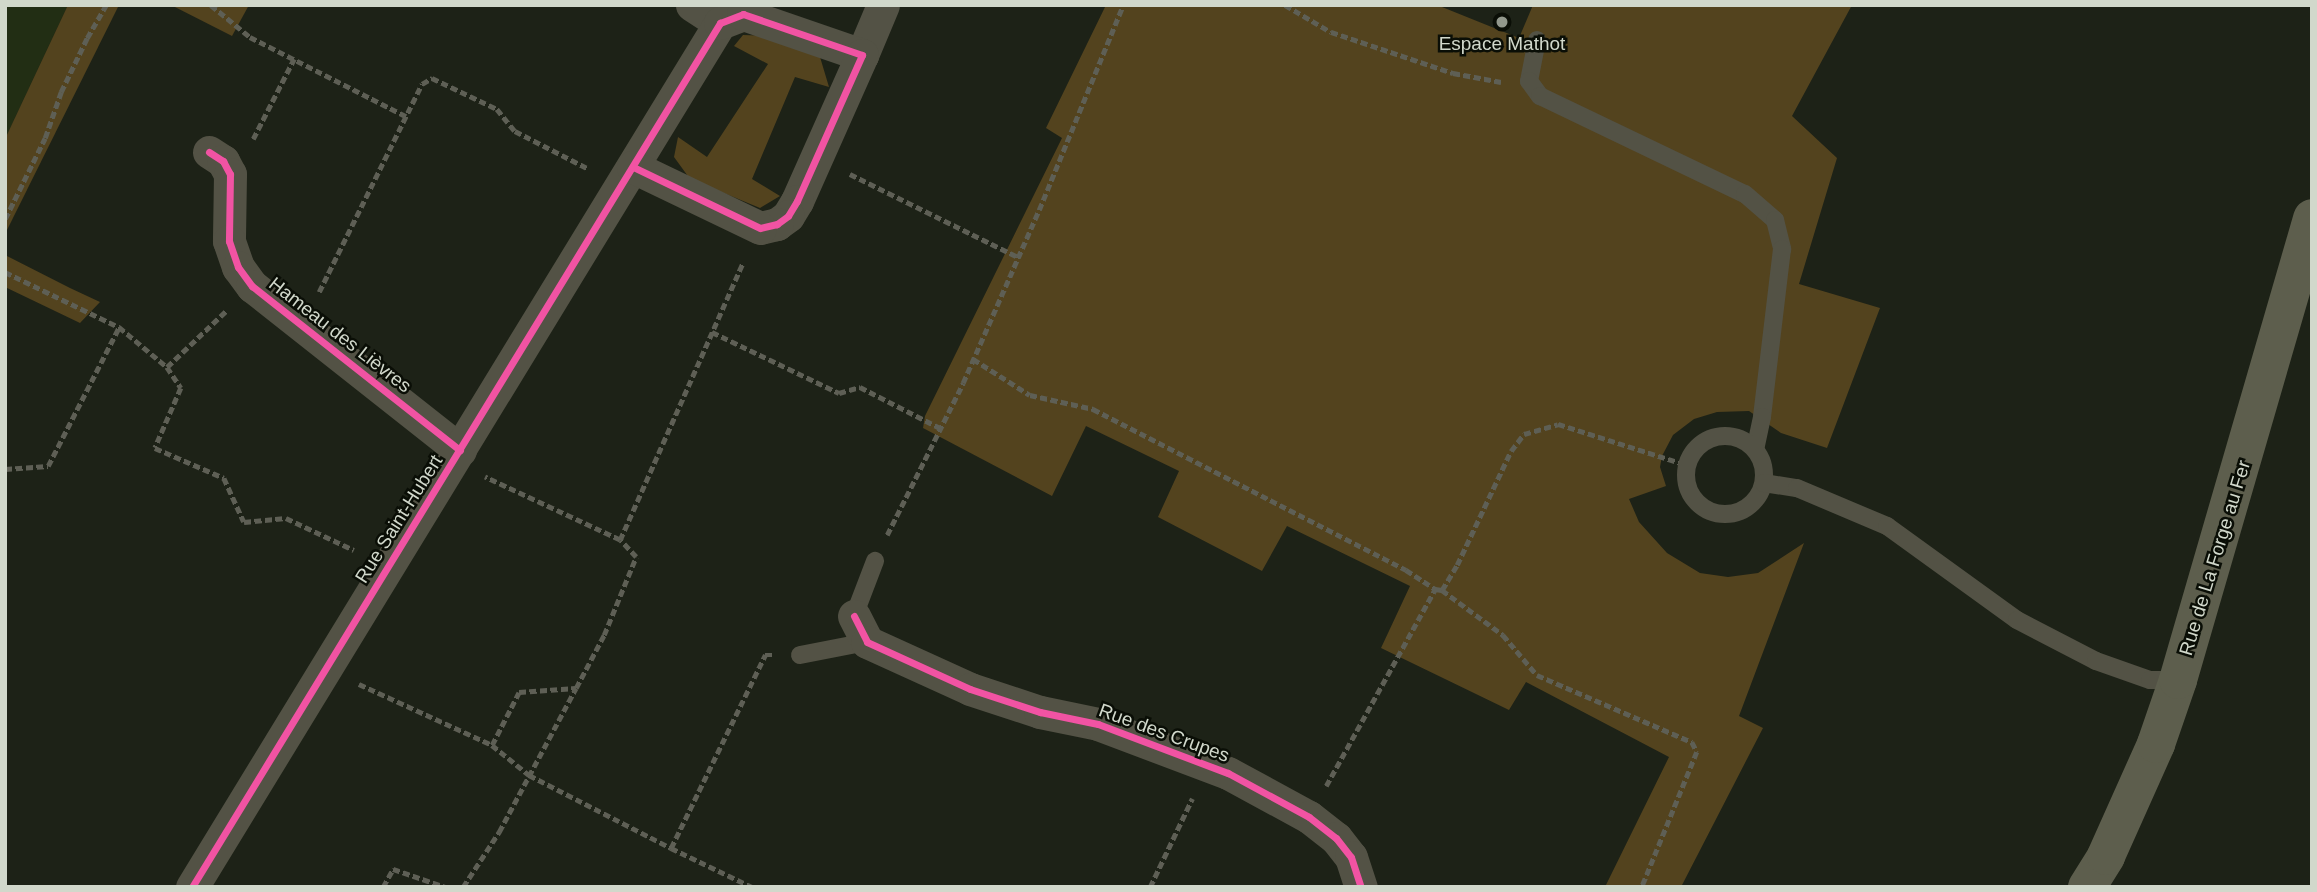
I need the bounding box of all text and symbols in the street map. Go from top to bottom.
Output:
marker: Espace Mathot [1494,14,1510,30]
place label: Espace Mathot [1439,33,1565,55]
street label: Hameau des Lièvres [264,272,416,398]
street label: Rue Saint-Hubert [350,451,448,587]
street label: Rue de La Forge au Fer [2174,458,2256,658]
street label: Rue des Crupes [1096,699,1232,767]

